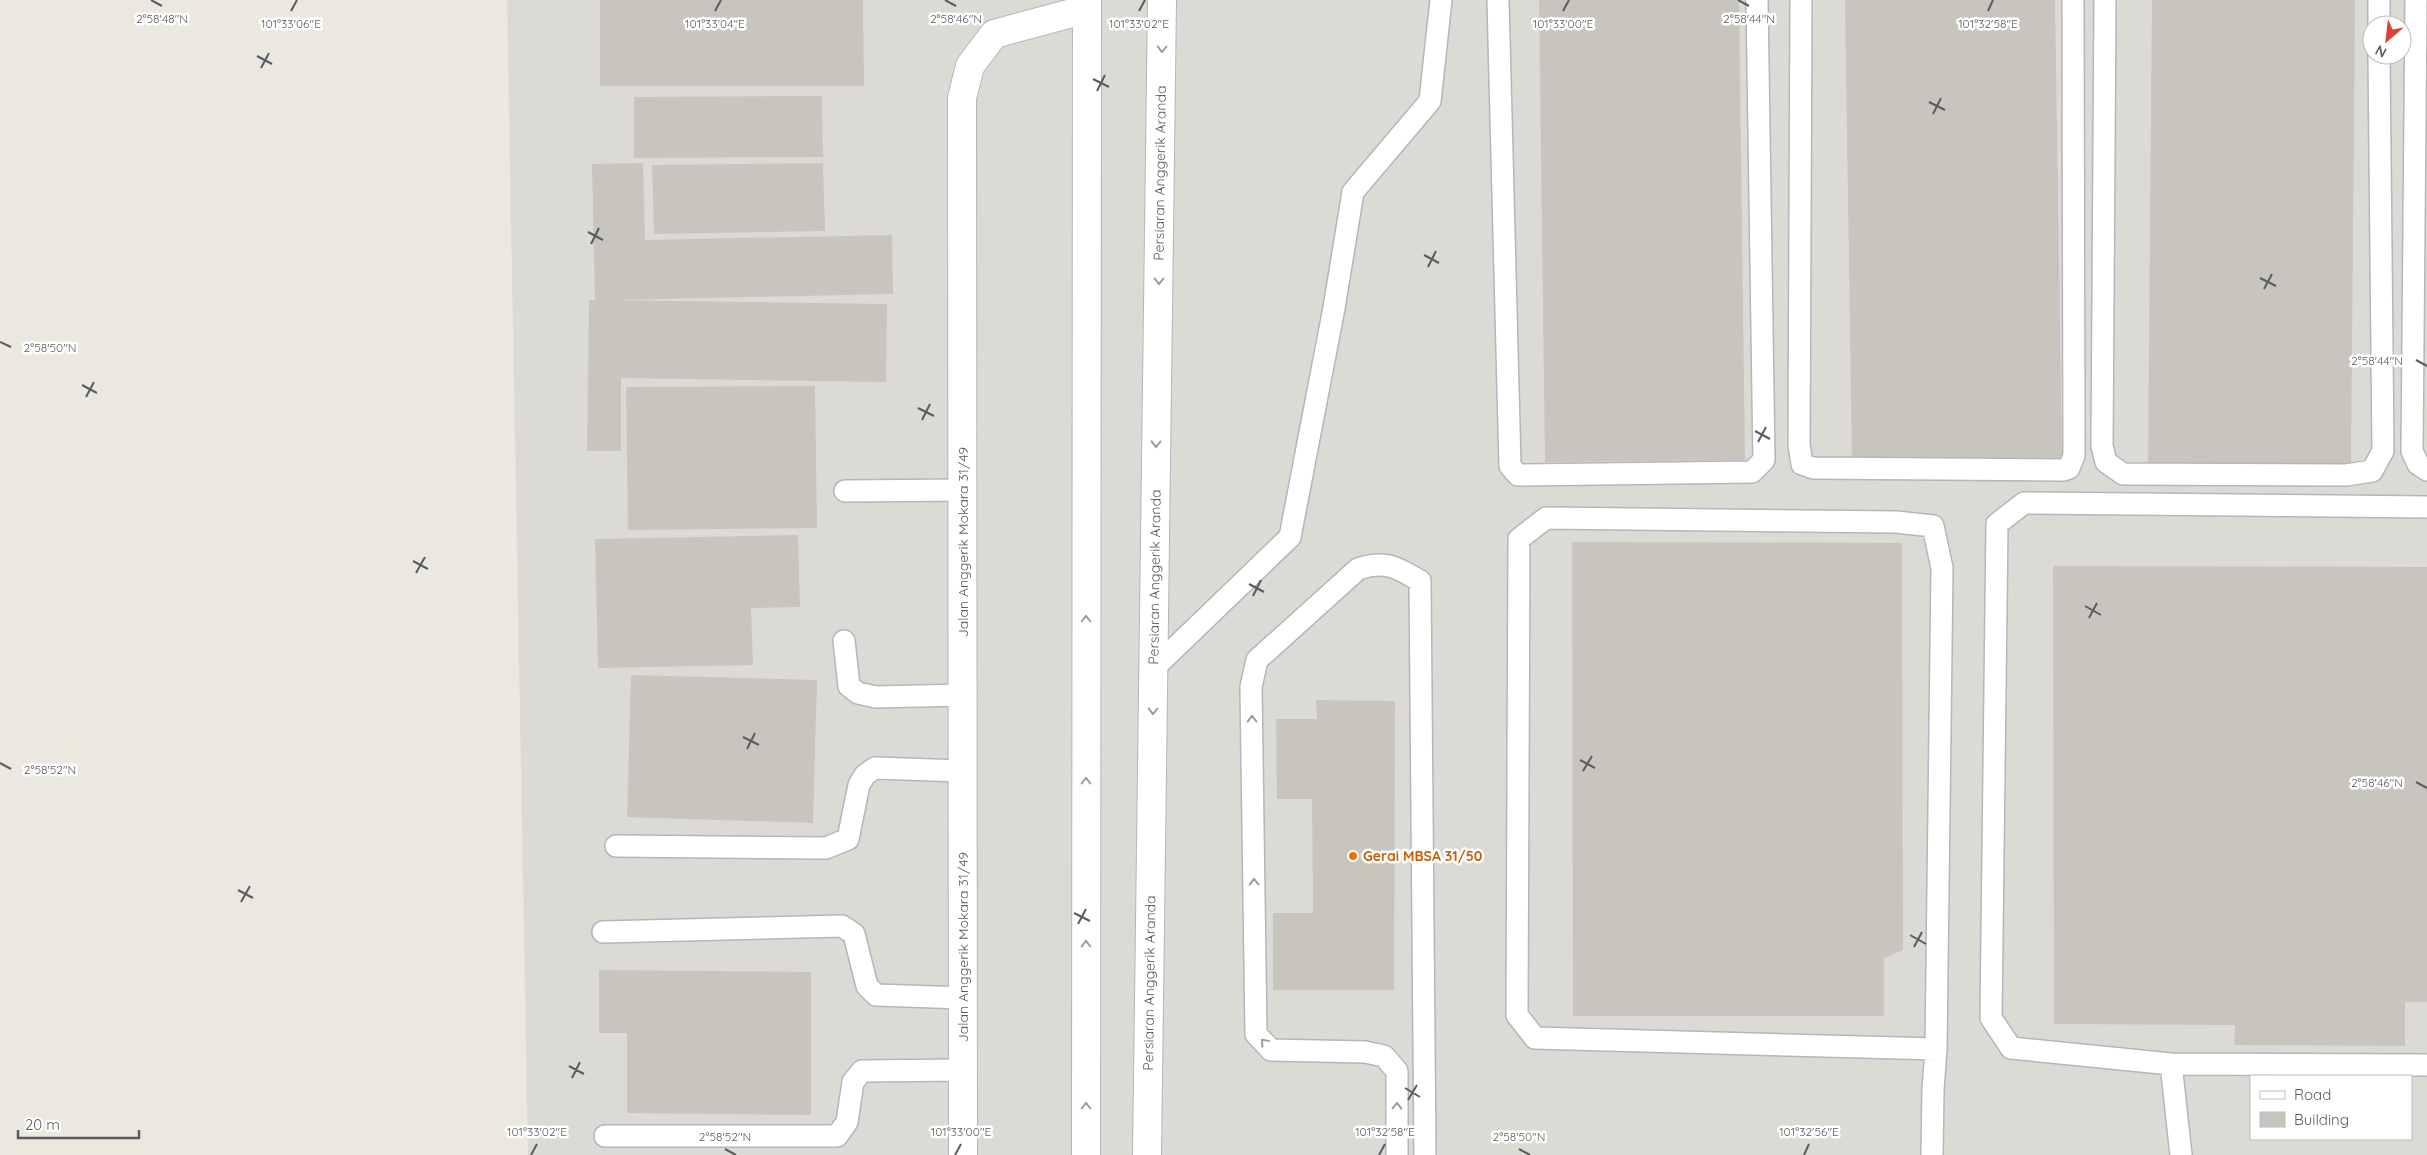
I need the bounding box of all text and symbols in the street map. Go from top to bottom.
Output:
text: 2°58'48"N [136,11,188,26]
text: 2°58'46"N [930,11,982,26]
text: 2°58'44"N [1723,11,1775,26]
north arrow [2362,15,2412,65]
text: 101°33'06"E [261,16,321,31]
text: 101°33'04"E [685,16,745,31]
text: 101°33'02"E [1109,16,1169,31]
text: 101°33'00"E [1533,16,1593,31]
text: 101°32'58"E [1958,16,2018,31]
text: N [2372,41,2390,62]
one-way arrow [1156,45,1167,53]
street label: Persiaran Anggerik Aranda [1150,85,1170,261]
one-way arrow [1153,277,1164,285]
text: 2°58'50"N [24,340,76,355]
text: 2°58'44"N [2351,353,2403,368]
one-way arrow [1151,440,1161,448]
street label: Jalan Anggerik Mokara 31/49 [954,447,972,637]
street label: Persiaran Anggerik Aranda [1144,489,1165,665]
one-way arrow [1081,615,1091,622]
one-way arrow [1148,708,1158,715]
one-way arrow [1246,715,1257,723]
text: 2°58'52"N [24,762,76,777]
text: 2°58'46"N [2351,775,2403,790]
one-way arrow [1081,777,1091,785]
place label: Gerai MBSA 31/50 [1363,847,1483,865]
marker: Gerai MBSA 31/50 [1347,850,1359,862]
street label: Jalan Anggerik Mokara 31/49 [954,852,972,1042]
one-way arrow [1249,878,1259,886]
street label: Persiaran Anggerik Aranda [1139,895,1159,1071]
one-way arrow [1081,940,1091,948]
one-way arrow [1260,1038,1269,1047]
legend [2250,1075,2412,1140]
text: Road [2294,1085,2331,1104]
one-way arrow [1081,1102,1091,1110]
one-way arrow [1392,1102,1402,1110]
scale bar [18,1108,139,1140]
text: Building [2294,1110,2349,1129]
text: 20 m [25,1115,60,1134]
text: 101°33'02"E [507,1124,567,1139]
text: 101°33'00"E [931,1124,991,1139]
text: 101°32'58"E [1355,1124,1415,1139]
text: 101°32'56"E [1779,1124,1839,1139]
text: 2°58'52"N [699,1129,751,1144]
text: 2°58'50"N [1493,1129,1545,1144]

